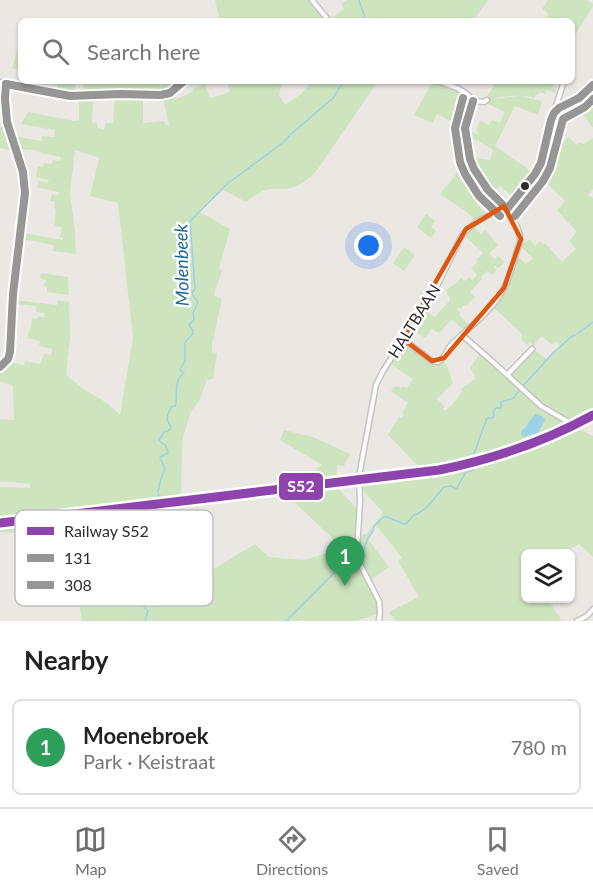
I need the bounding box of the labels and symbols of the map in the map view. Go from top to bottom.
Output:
unlabelled marker [519,180,531,192]
water label: Molenbeek [169,223,193,306]
your location [354,231,383,260]
street label: HALTBAAN [383,280,444,361]
line badge: S52 [278,472,324,501]
text: S52 [287,476,315,495]
legend [15,510,213,606]
text: Railway S52 [64,521,149,540]
pin: 1 [326,536,364,586]
text: 131 [64,548,92,567]
text: 308 [64,575,92,594]

